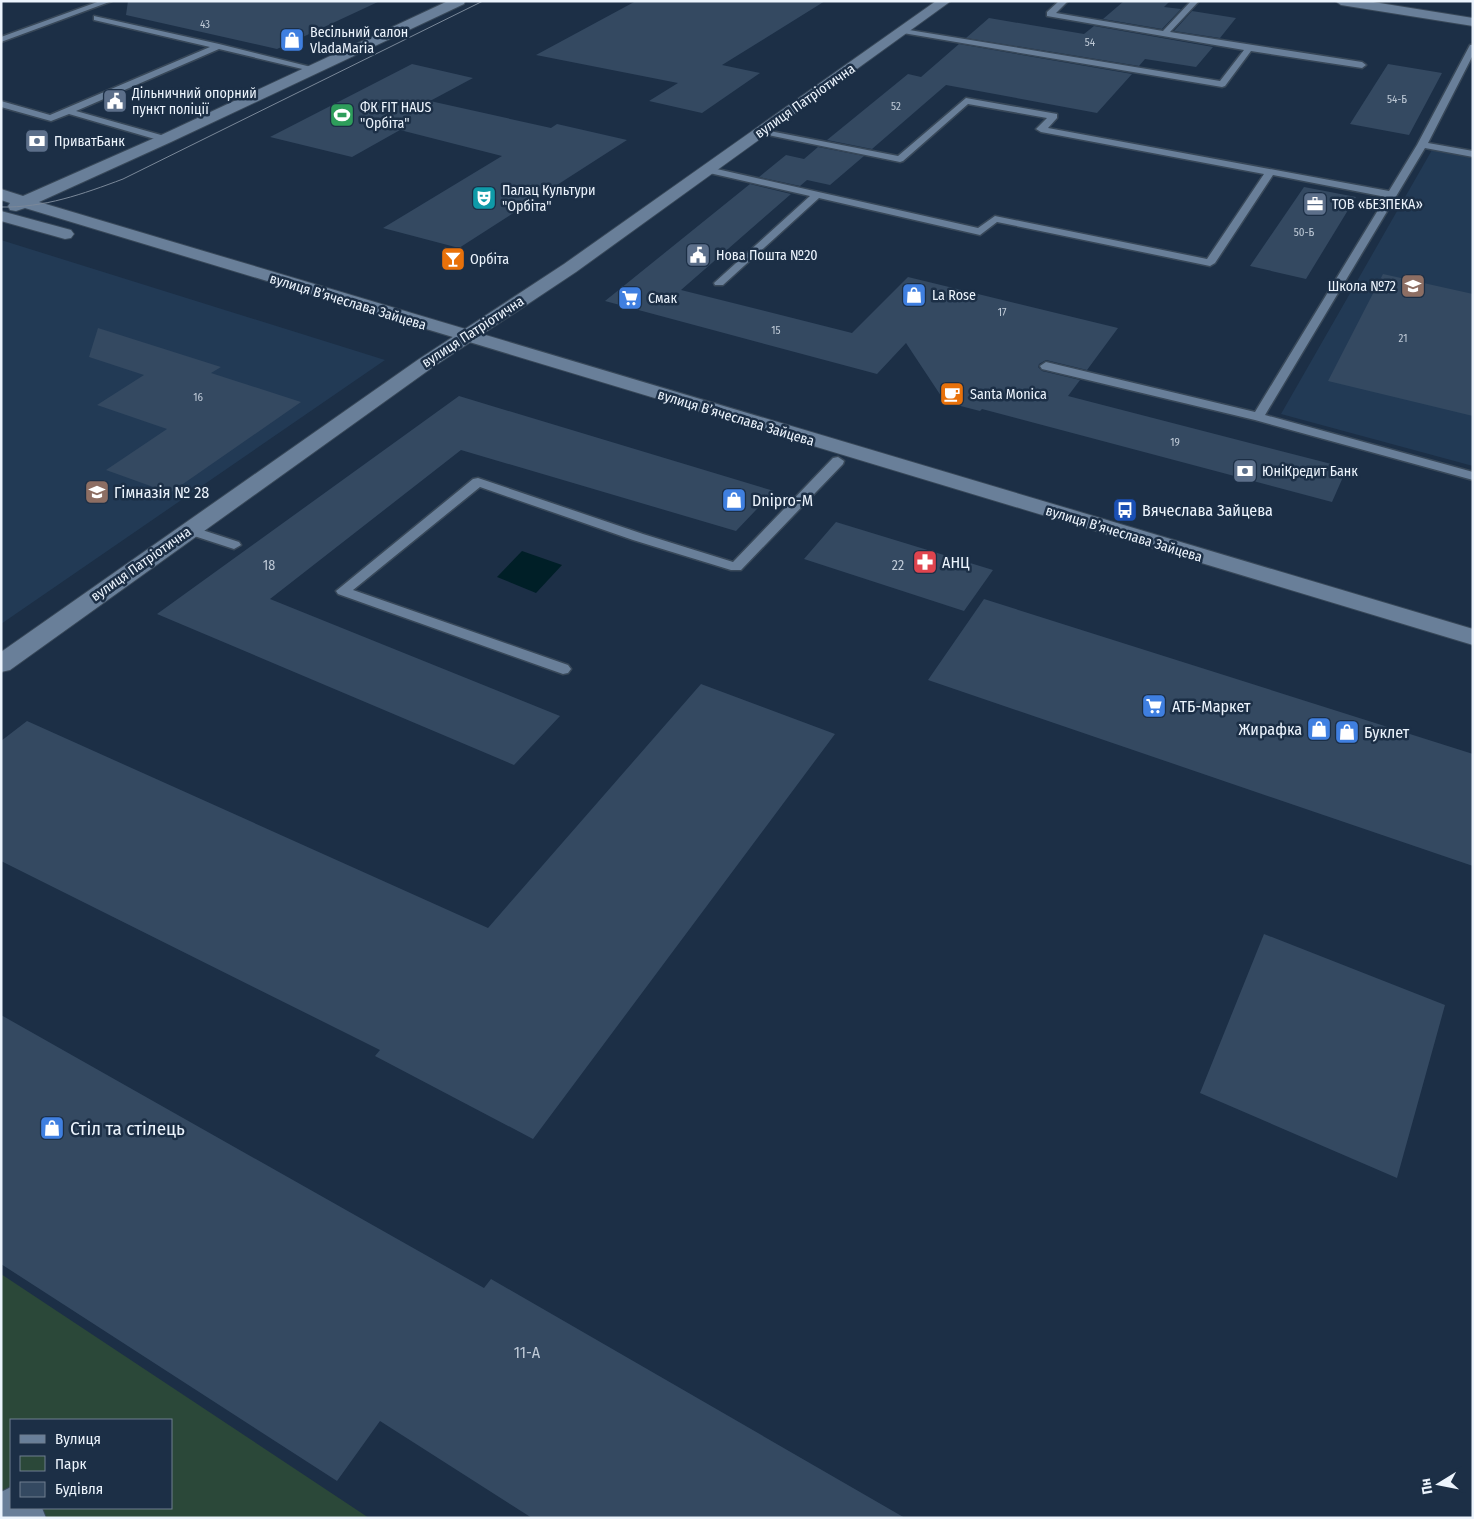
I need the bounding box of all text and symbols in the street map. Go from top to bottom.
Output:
house number: 43 [200,18,210,31]
place label: Весільний салон VladaMaria [310,24,408,57]
shop icon: Весільний салон VladaMaria [279,27,305,53]
house number: 54 [1085,36,1096,49]
street label: вулиця Патріотична [752,60,858,142]
place label: Дільничний опорний пункт поліції [131,85,257,118]
public building icon: Дільничний опорний пункт поліції [102,88,128,114]
house number: 54-Б [1387,93,1407,106]
place label: ФК FIT HAUS "Орбіта" [360,99,431,132]
house number: 52 [891,100,901,113]
sports icon: ФК FIT HAUS "Орбіта" [329,102,355,128]
bank icon: ПриватБанк [24,128,50,154]
place label: ПриватБанк [54,133,125,150]
place label: Палац Культури "Орбіта" [502,182,596,215]
theatre icon: Палац Культури "Орбіта" [471,185,497,211]
office icon: ТОВ «БЕЗПЕКА» [1302,191,1328,217]
place label: ТОВ «БЕЗПЕКА» [1332,196,1423,213]
house number: 50-Б [1294,226,1315,239]
public building icon: Нова Пошта №20 [685,242,711,268]
bar icon: Орбіта [440,246,466,272]
place label: Нова Пошта №20 [716,247,818,264]
place label: Орбіта [470,251,509,268]
street label: вулиця Вʼячеслава Зайцева [268,270,428,334]
school or university icon: Школа №72 [1400,273,1426,299]
place label: Школа №72 [1328,278,1396,295]
shop icon: La Rose [901,282,927,308]
supermarket icon: Смак [617,285,643,311]
place label: La Rose [932,287,976,304]
place label: Смак [648,290,677,307]
street label: вулиця Патріотична [419,293,527,371]
house number: 17 [998,306,1007,319]
house number: 15 [771,324,781,337]
house number: 21 [1399,332,1407,345]
cafe icon: Santa Monica [939,381,965,407]
street label: вулиця Вʼячеслава Зайцева [656,386,816,450]
place label: Santa Monica [970,386,1047,403]
house number: 16 [193,391,203,404]
house number: 19 [1170,436,1180,449]
bank icon: ЮніКредит Банк [1232,458,1258,484]
place label: ЮніКредит Банк [1262,463,1358,480]
school or university icon: Гімназія № 28 [84,479,110,505]
place label: Гімназія № 28 [114,483,209,502]
shop icon: Dnipro-M [721,487,747,513]
place label: Dnipro-M [752,491,813,510]
bus stop icon: Вячеслава Зайцева [1112,497,1138,523]
place label: Вячеслава Зайцева [1142,501,1273,520]
street label: вулиця Вʼячеслава Зайцева [1044,502,1204,566]
street label: вулиця Патріотична [88,523,194,605]
pharmacy icon: АНЦ [912,549,938,575]
place label: АНЦ [942,553,970,572]
house number: 18 [263,557,275,574]
house number: 22 [892,557,904,574]
supermarket icon: АТБ-Маркет [1141,693,1167,719]
place label: АТБ-Маркет [1172,697,1251,716]
shop icon: Жирафка [1306,716,1332,742]
shop icon: Буклет [1334,719,1360,745]
place label: Жирафка [1238,720,1302,739]
place label: Буклет [1364,723,1410,742]
shop icon: Стіл та стілець [39,1115,65,1141]
place label: Стіл та стілець [70,1117,185,1140]
house number: 11-А [514,1343,541,1362]
legend [10,1419,172,1509]
text: Вулиця [55,1430,101,1448]
text: Парк [55,1455,86,1473]
north arrow [1414,1459,1464,1509]
text: Пн [1417,1477,1436,1495]
text: Будівля [55,1480,103,1498]

